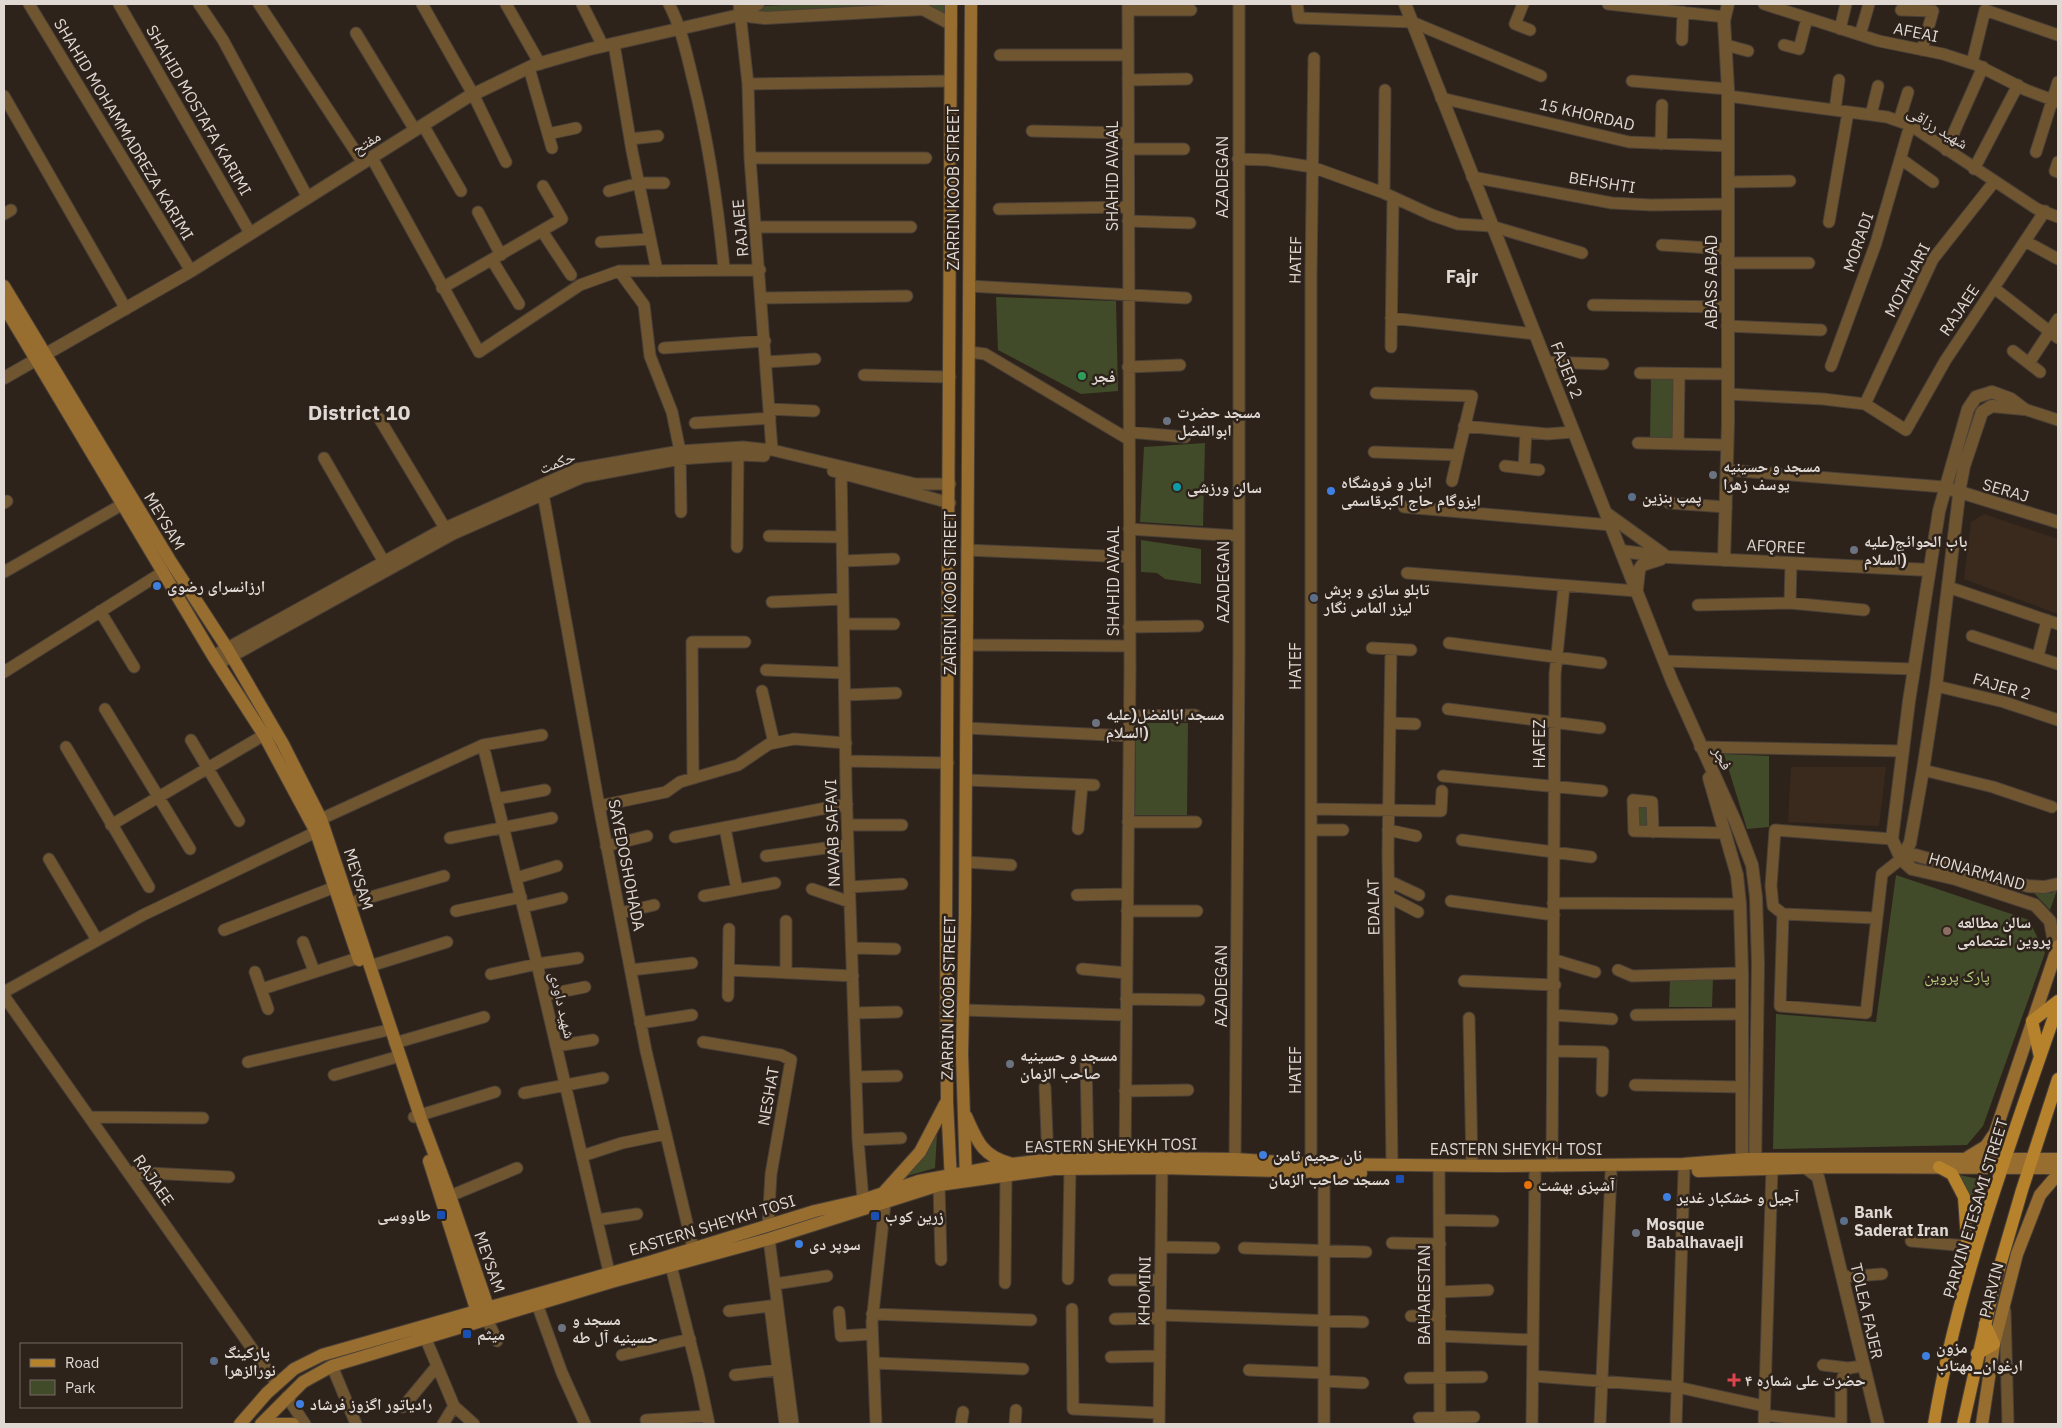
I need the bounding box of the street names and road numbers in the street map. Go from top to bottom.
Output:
street label: SHAHID MOHAMMADREZA KARIMI [50,14,198,244]
street label: AFEAI [1892,18,1940,46]
street label: SHAHID MOSTAFA KARIMI [142,21,256,199]
street label: 15 KHORDAD [1537,93,1637,135]
street label: شهید رزاقی [1903,101,1972,154]
street label: ZARRIN KOOB STREET [943,106,963,270]
street label: SHAHID AVAAL [1102,121,1122,231]
street label: مفتح [348,126,385,159]
street label: AZADEGAN [1212,136,1232,218]
street label: BEHSHTI [1567,167,1637,197]
street label: RAJAEE [728,198,752,258]
street label: MORADI [1838,209,1878,275]
street label: ABASS ABAD [1701,235,1721,329]
street label: HATEF [1285,236,1305,284]
street label: MOTAHARI [1880,240,1934,320]
street label: RAJAEE [1935,281,1983,339]
street label: FAJER 2 [1547,339,1587,401]
street label: حکمت [536,446,578,478]
street label: SERAJ [1980,474,2032,506]
street label: MEYSAM [140,489,190,553]
street label: ZARRIN KOOB STREET [940,511,960,675]
street label: SHAHID AVAAL [1103,526,1123,636]
street label: AFQREE [1746,534,1806,558]
street label: AZADEGAN [1213,541,1233,623]
street label: HATEF [1285,642,1305,690]
street label: FAJER 2 [1971,668,2033,704]
street label: HAFEZ [1529,719,1549,769]
street label: فجر [1708,742,1737,773]
street label: NAVAB SAFAVI [820,779,844,887]
street label: SAYEDOSHOHADA [604,797,650,933]
street label: MEYSAM [340,846,378,912]
street label: HONARMAND [1926,848,2028,894]
street label: EDALAT [1363,878,1383,936]
street label: ZARRIN KOOB STREET [937,916,959,1080]
street label: AZADEGAN [1211,945,1231,1027]
street label: شهید داودی [545,970,580,1041]
street label: HATEF [1285,1046,1305,1094]
street label: NESHAT [753,1065,783,1127]
street label: PARVIN ETESAMI STREET [1938,1116,2012,1300]
street label: EASTERN SHEYKH TOSI [1024,1133,1198,1157]
street label: EASTERN SHEYKH TOSI [1430,1139,1602,1159]
street label: RAJAEE [129,1151,179,1209]
street label: EASTERN SHEYKH TOSI [627,1190,797,1260]
street label: MEYSAM [470,1229,510,1295]
street label: BAHARESTAN [1414,1245,1434,1345]
street label: KHOMINI [1133,1256,1155,1326]
street label: PARVIN [1975,1260,2007,1320]
street label: TOLEA FAJER [1846,1261,1888,1361]

